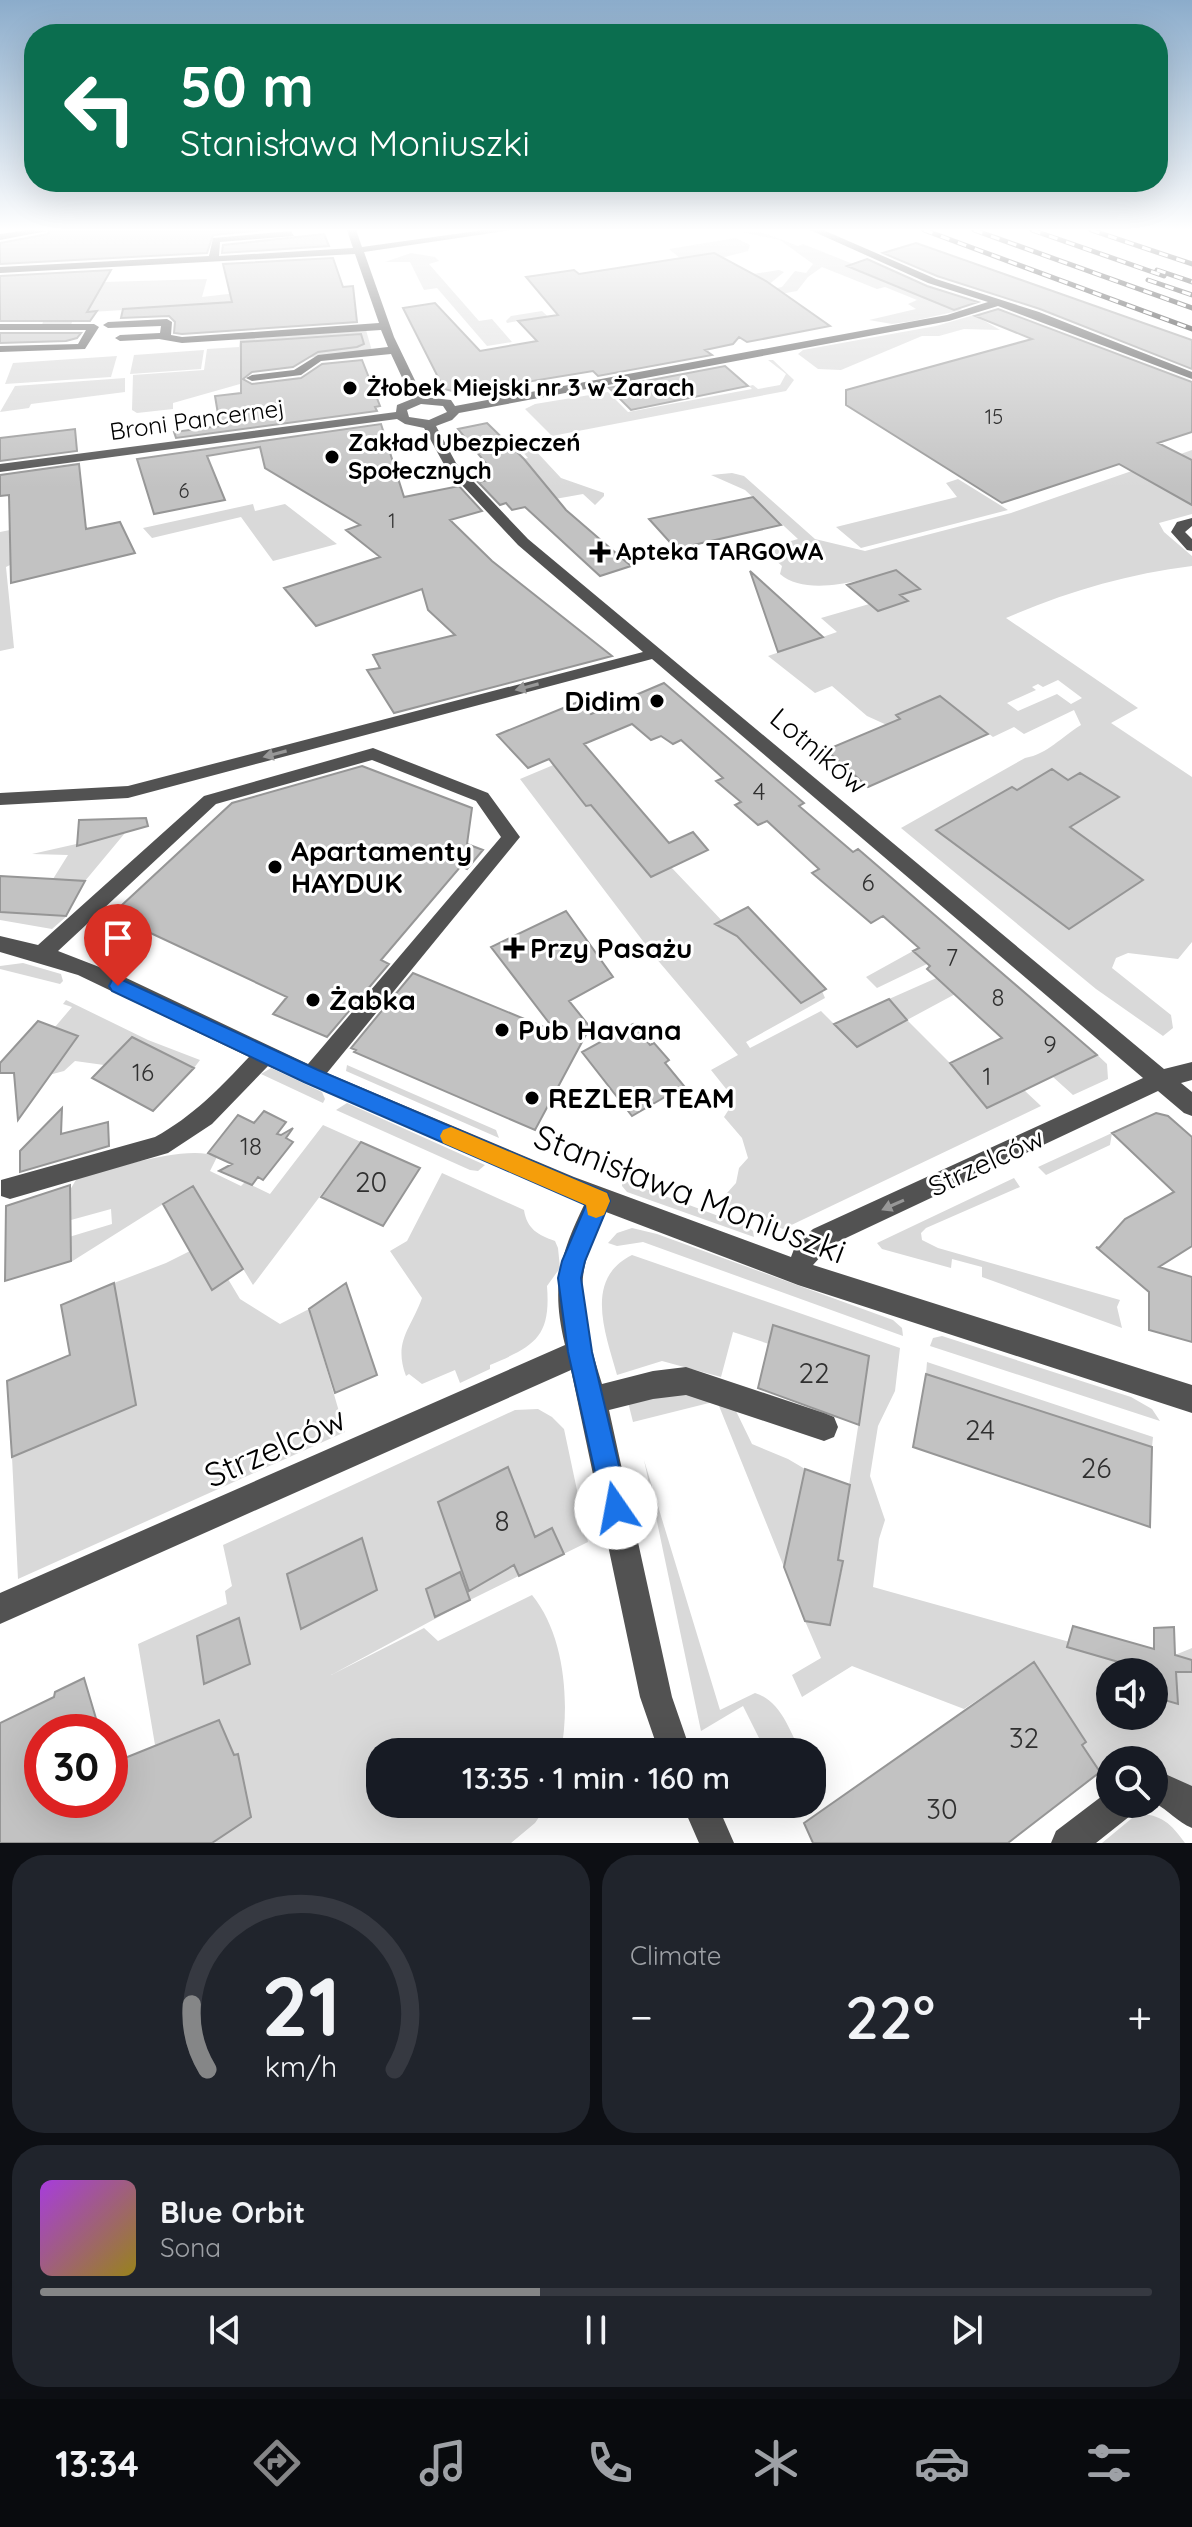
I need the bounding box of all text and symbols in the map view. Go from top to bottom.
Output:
text: 50 m [180,51,314,121]
icon: left [48,56,152,160]
text: Stanisława Moniuszki [180,120,530,165]
place label: Żłobek Miejski nr 3 w Żarach [366,372,695,402]
marker: Żłobek Miejski nr 3 w Żarach [341,379,359,397]
street label: Broni Pancernej [108,392,286,446]
house number: 15 [985,404,1003,429]
place label: Zakład Ubezpieczeń Społecznych [348,427,581,485]
marker: Zakład Ubezpieczeń Społecznych [323,448,341,466]
house number: 6 [179,478,190,503]
house number: 1 [388,508,396,533]
place label: Apteka TARGOWA [616,536,824,566]
marker: Apteka TARGOWA [591,543,609,561]
one-way arrow [514,682,539,694]
place label: Didim [564,683,641,718]
marker: Didim [648,692,666,710]
street label: Lotników [763,700,875,801]
one-way arrow [263,749,288,761]
house number: 4 [753,776,765,806]
place label: Apartamenty HAYDUK [291,833,472,900]
marker: Apartamenty HAYDUK [266,858,284,876]
house number: 6 [862,867,875,897]
pin [84,904,152,986]
icon: arrive [96,916,140,960]
place label: Przy Pasażu [530,930,693,965]
marker: Przy Pasażu [505,939,523,957]
house number: 7 [946,942,958,972]
place label: Żabka [329,982,416,1017]
house number: 8 [992,982,1004,1012]
marker: Żabka [304,991,322,1009]
place label: Pub Havana [518,1012,682,1047]
marker: Pub Havana [493,1021,511,1039]
house number: 9 [1043,1029,1057,1059]
house number: 16 [132,1057,154,1087]
house number: 1 [983,1061,991,1091]
place label: REZLER TEAM [548,1080,735,1115]
marker: REZLER TEAM [523,1089,541,1107]
street label: Stanisława Moniuszki [528,1114,852,1273]
street label: Strzelców [922,1120,1049,1204]
house number: 18 [240,1131,262,1161]
house number: 20 [355,1164,387,1199]
one-way arrow [881,1198,904,1212]
house number: 22 [798,1355,830,1390]
street label: Strzelców [198,1396,352,1497]
house number: 24 [965,1412,995,1447]
house number: 26 [1081,1450,1111,1485]
position arrow [574,1466,658,1550]
house number: 8 [494,1503,510,1538]
map controls [1096,1658,1168,1818]
button: sound [1096,1658,1168,1730]
speed limit sign: 30 [24,1714,128,1818]
house number: 32 [1009,1720,1039,1755]
button: search [1096,1746,1168,1818]
text: 13:35 · 1 min · 160 m [462,1759,730,1797]
house number: 30 [926,1791,958,1826]
text: Climate [630,1939,721,1972]
text: 21 [261,1953,341,2057]
text: 22° [845,1979,935,2054]
text: − [630,1989,653,2044]
text: + [1127,1989,1152,2044]
text: km/h [265,2048,337,2084]
text: Blue Orbit [160,2193,305,2231]
text: Sona [160,2231,221,2264]
icon: previous [203,2308,247,2352]
icon: pause [574,2308,618,2352]
icon: next [945,2308,989,2352]
icon: directions [249,2435,305,2491]
icon: music [415,2435,471,2491]
icon: phone [582,2435,638,2491]
icon: climate [748,2435,804,2491]
icon: car [914,2435,970,2491]
icon: filters [1081,2435,1137,2491]
text: 13:34 [55,2441,139,2486]

